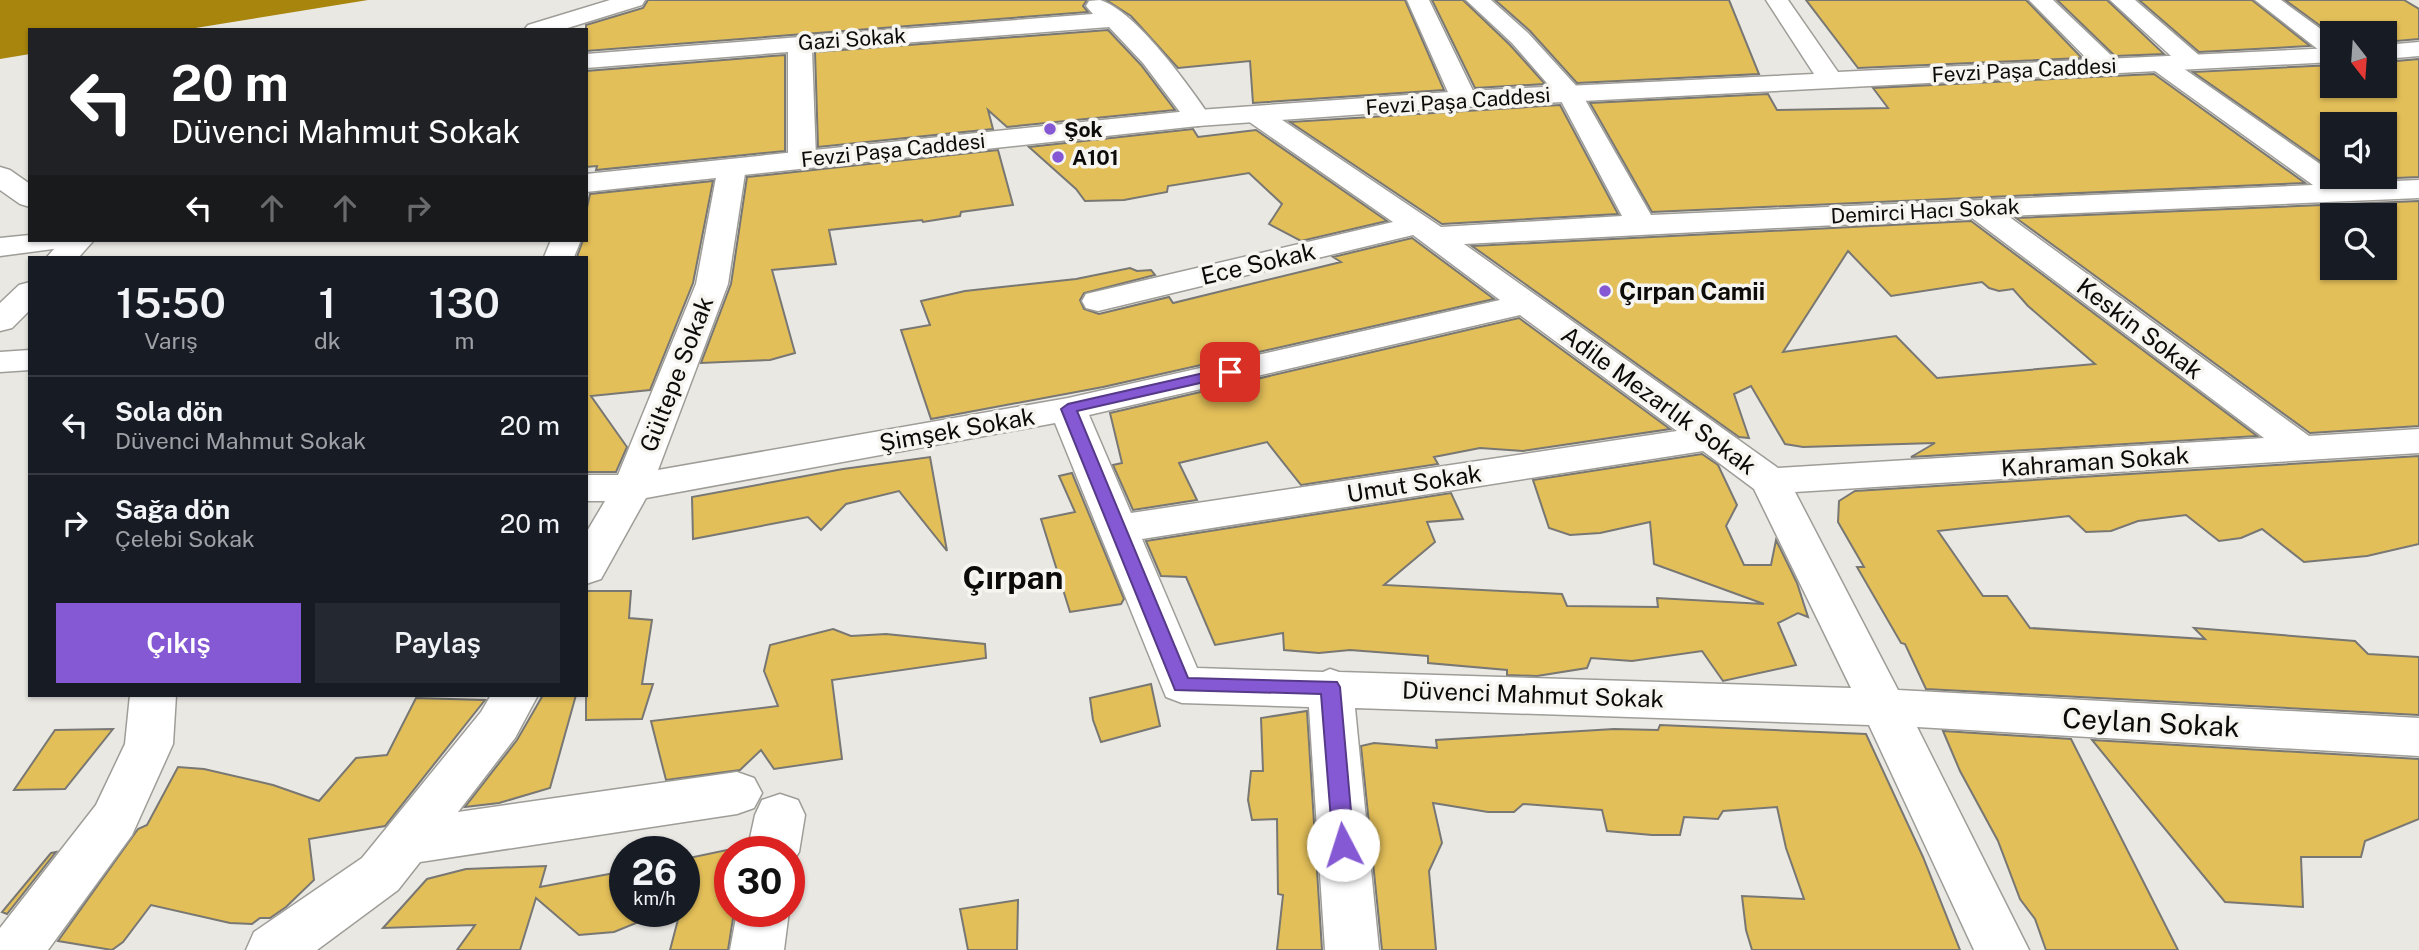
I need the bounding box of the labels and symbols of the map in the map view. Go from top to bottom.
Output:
north arrow [2320,21,2398,98]
street label: Gazi Sokak [797,23,907,55]
street label: Fevzi Paşa Caddesi [1931,53,2117,87]
street label: Fevzi Paşa Caddesi [1365,82,1551,120]
place label: Şok [1064,117,1103,142]
marker: Şok [1042,121,1058,137]
street label: Fevzi Paşa Caddesi [800,128,986,172]
place label: A101 [1072,145,1119,170]
marker: A101 [1050,149,1066,165]
street label: Demirci Hacı Sokak [1830,194,2020,228]
street label: Ece Sokak [1198,236,1318,290]
street label: Keskin Sokak [2072,272,2208,384]
place label: Çırpan Camii [1619,277,1765,306]
marker: Çırpan Camii [1597,283,1613,299]
street label: Gültepe Sokak [634,293,718,455]
street label: Adile Mezarlık Sokak [1556,320,1762,480]
pin [1200,342,1260,402]
street label: Şimşek Sokak [877,402,1037,456]
street label: Kahraman Sokak [2000,440,2190,482]
street label: Umut Sokak [1345,459,1483,507]
district label: Çırpan [962,559,1064,596]
street label: Düvenci Mahmut Sokak [1402,675,1664,713]
street label: Ceylan Sokak [2061,701,2241,743]
position arrow [1306,808,1380,882]
speed limit sign: 30 [714,836,805,927]

